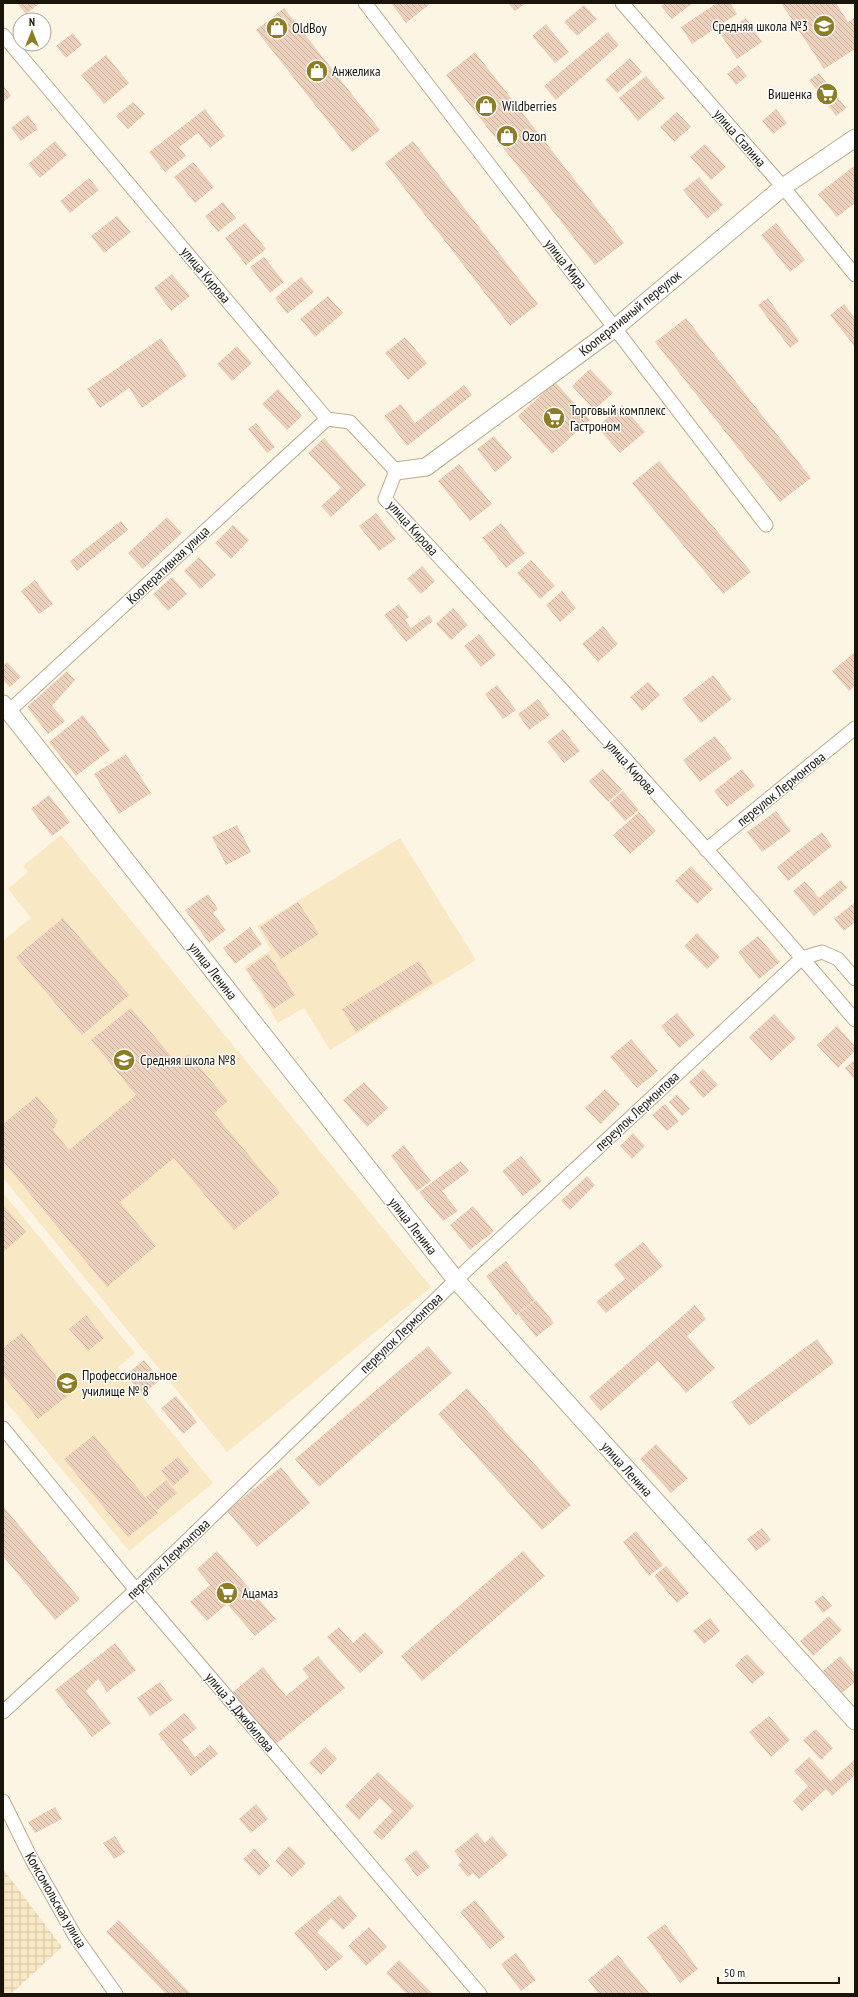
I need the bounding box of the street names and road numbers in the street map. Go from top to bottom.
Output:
street label: улица Сталина [710,105,770,171]
street label: улица Мира [541,235,591,293]
street label: улица Кирова [177,243,235,307]
street label: Кооперативный переулок [575,266,685,360]
street label: улица Кирова [384,497,442,559]
street label: Кооперативная улица [123,522,213,608]
street label: улица Кирова [602,736,660,798]
street label: переулок Лермонтова [733,748,829,830]
street label: улица Ленина [185,939,241,1003]
street label: переулок Лермонтова [591,1067,683,1155]
street label: улица Ленина [385,1194,441,1258]
street label: переулок Лермонтова [356,1289,446,1377]
street label: улица Ленина [597,1438,657,1500]
street label: переулок Лермонтова [123,1515,213,1603]
street label: улица З. Джибилова [201,1668,279,1756]
street label: Комсомольская улица [21,1849,91,1951]

